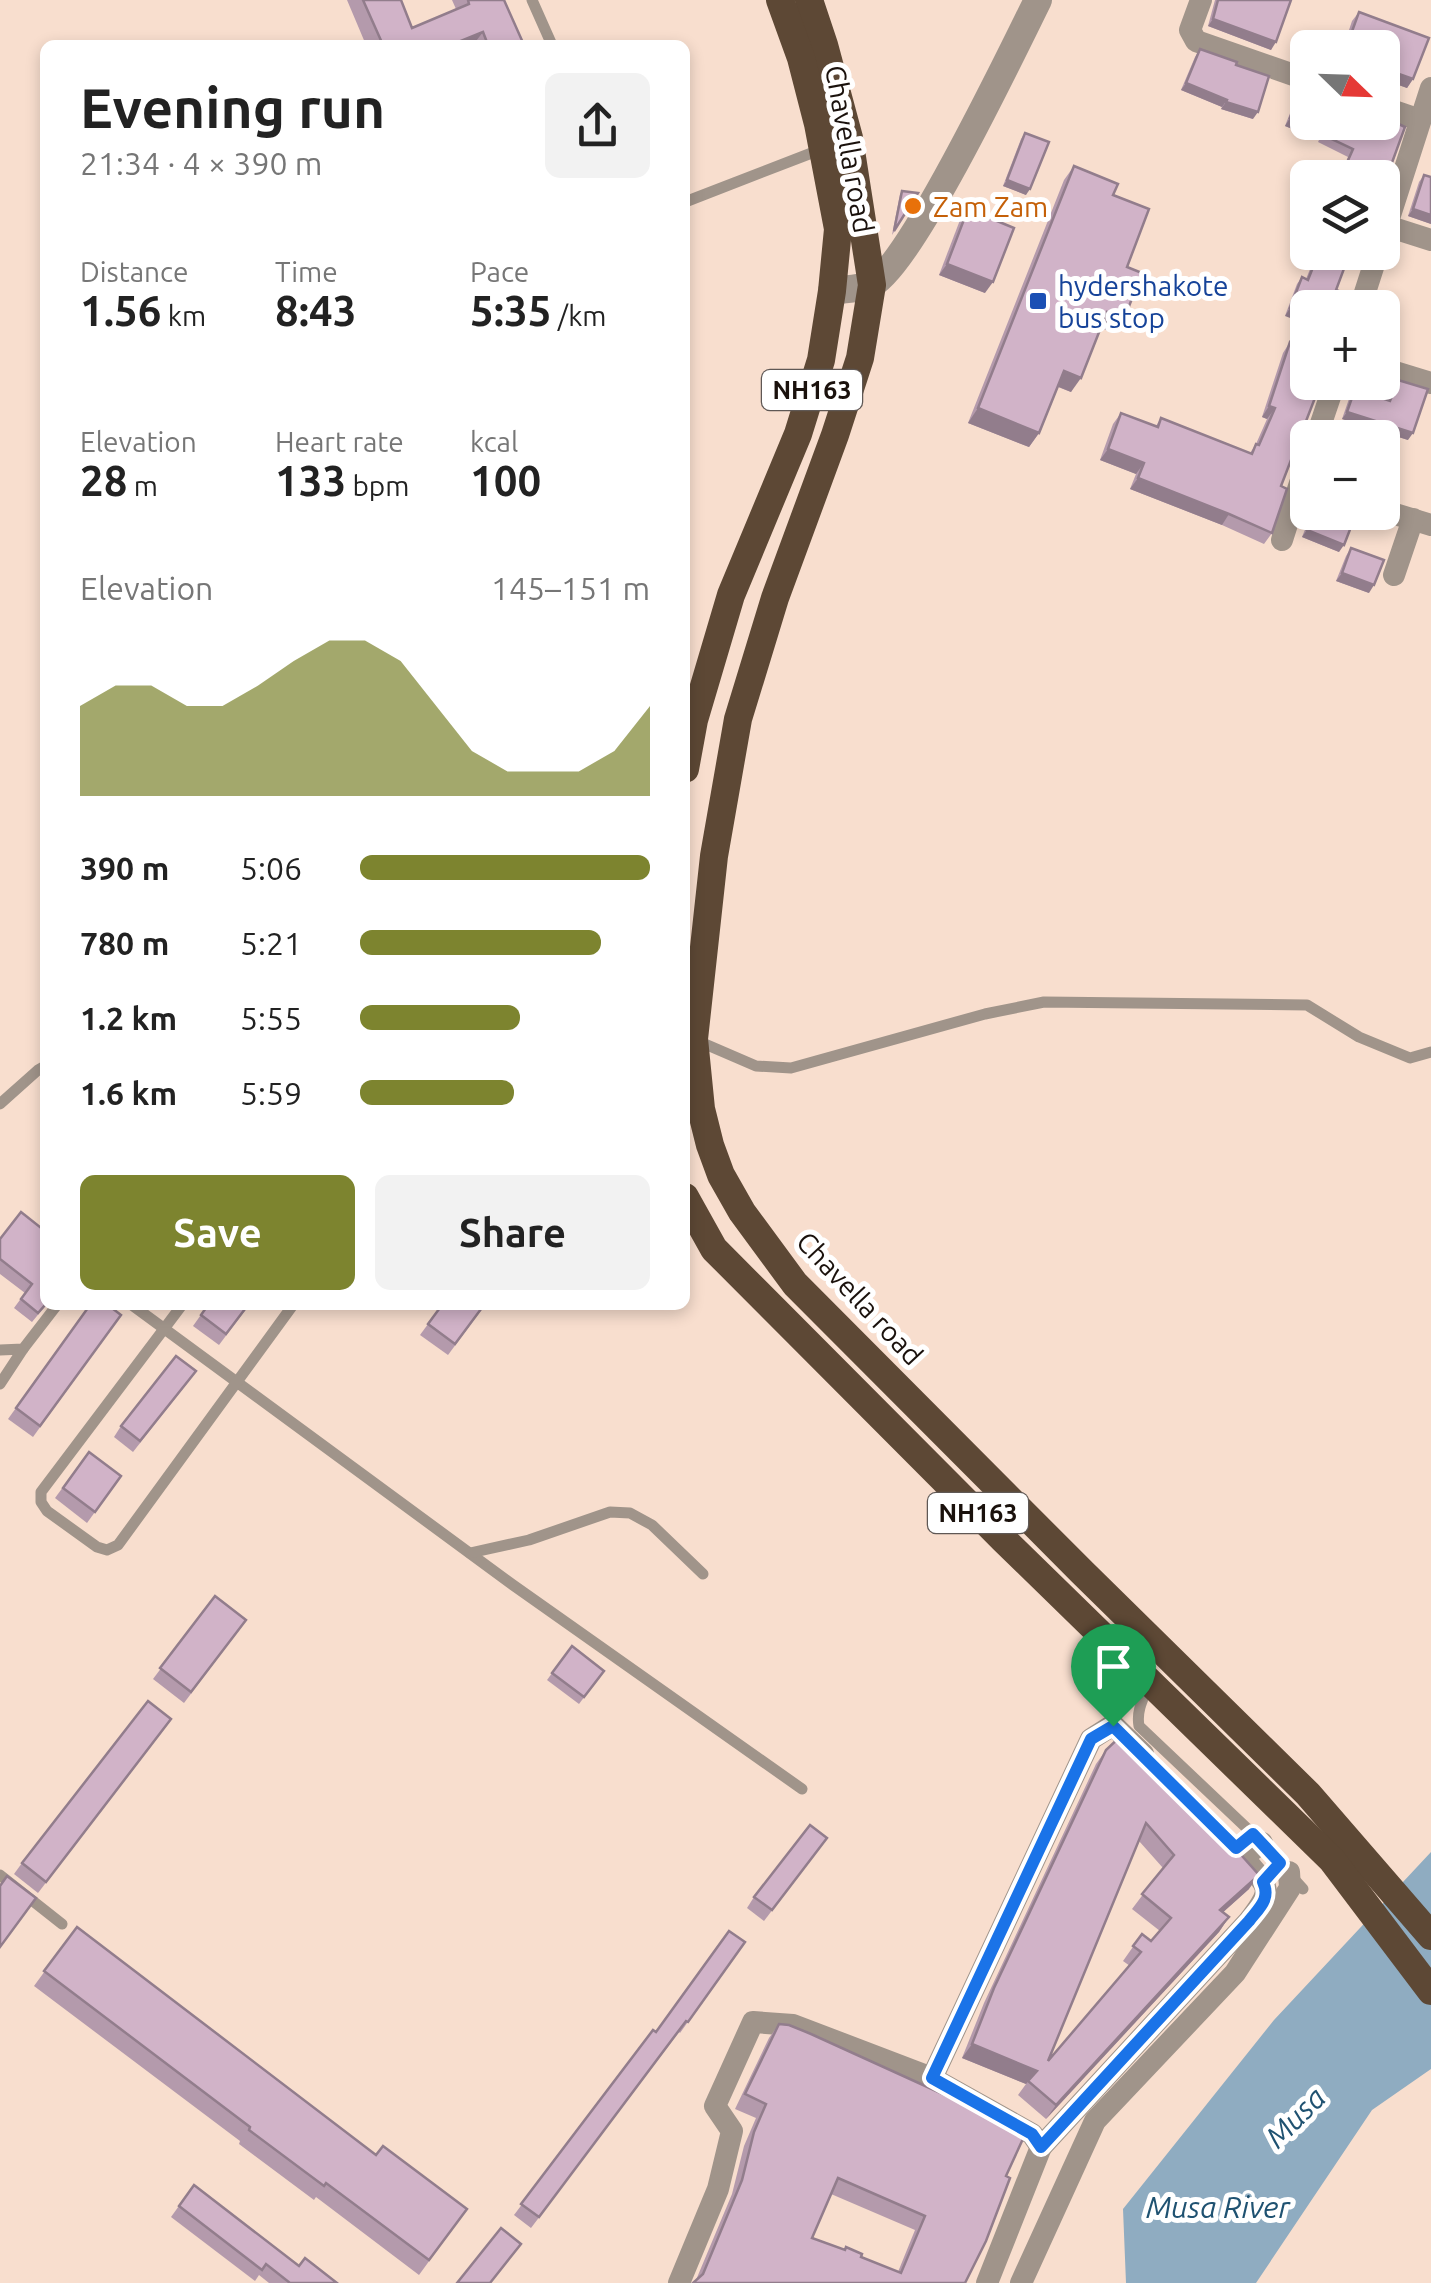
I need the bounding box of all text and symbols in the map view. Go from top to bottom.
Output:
north arrow [1290,30,1400,140]
map controls [1290,30,1400,530]
street label: Chavella road [820,63,880,235]
button: share [545,73,650,178]
text: Evening run [80,77,385,138]
text: 21:34 · 4 × 390 m [80,145,322,181]
button: layers [1290,160,1400,270]
place label: Zam Zam [933,191,1048,222]
marker: Zam Zam [902,195,924,217]
text: Distance [80,256,188,287]
text: Time [275,256,338,287]
text: Pace [470,256,529,287]
place label: hydershakote bus stop [1058,270,1229,333]
text: 1.56 [80,287,161,334]
text: 8:43 [275,287,356,334]
text: 5:35 [470,287,551,334]
marker: hydershakote bus stop [1027,290,1049,312]
button: + [1290,290,1400,400]
text: km [161,300,206,331]
text: /km [551,300,606,331]
road number: NH163 [762,370,862,410]
button: − [1290,420,1400,530]
text: Elevation [80,426,197,457]
text: Heart rate [275,426,404,457]
text: kcal [470,426,518,457]
text: 28 [80,457,127,504]
text: 133 [275,457,346,504]
text: 100 [470,457,541,504]
text: m [127,470,158,501]
text: bpm [346,470,409,501]
text: Elevation [80,570,213,606]
text: 145–151 m [491,570,650,606]
text: 390 m [80,850,169,886]
text: 5:06 [240,850,302,886]
text: 780 m [80,925,169,961]
text: 5:21 [240,925,302,961]
text: 1.2 km [80,1000,177,1036]
text: 5:55 [240,1000,302,1036]
text: 1.6 km [80,1075,177,1111]
text: 5:59 [240,1075,302,1111]
button: Save [80,1175,355,1290]
button: Share [375,1175,650,1290]
street label: Chavella road [791,1225,929,1371]
road number: NH163 [928,1493,1028,1533]
pin [1071,1624,1156,1727]
icon: arrive [1086,1639,1141,1694]
water label: Musa [1258,2080,1332,2154]
water label: Musa River [1146,2190,1291,2224]

